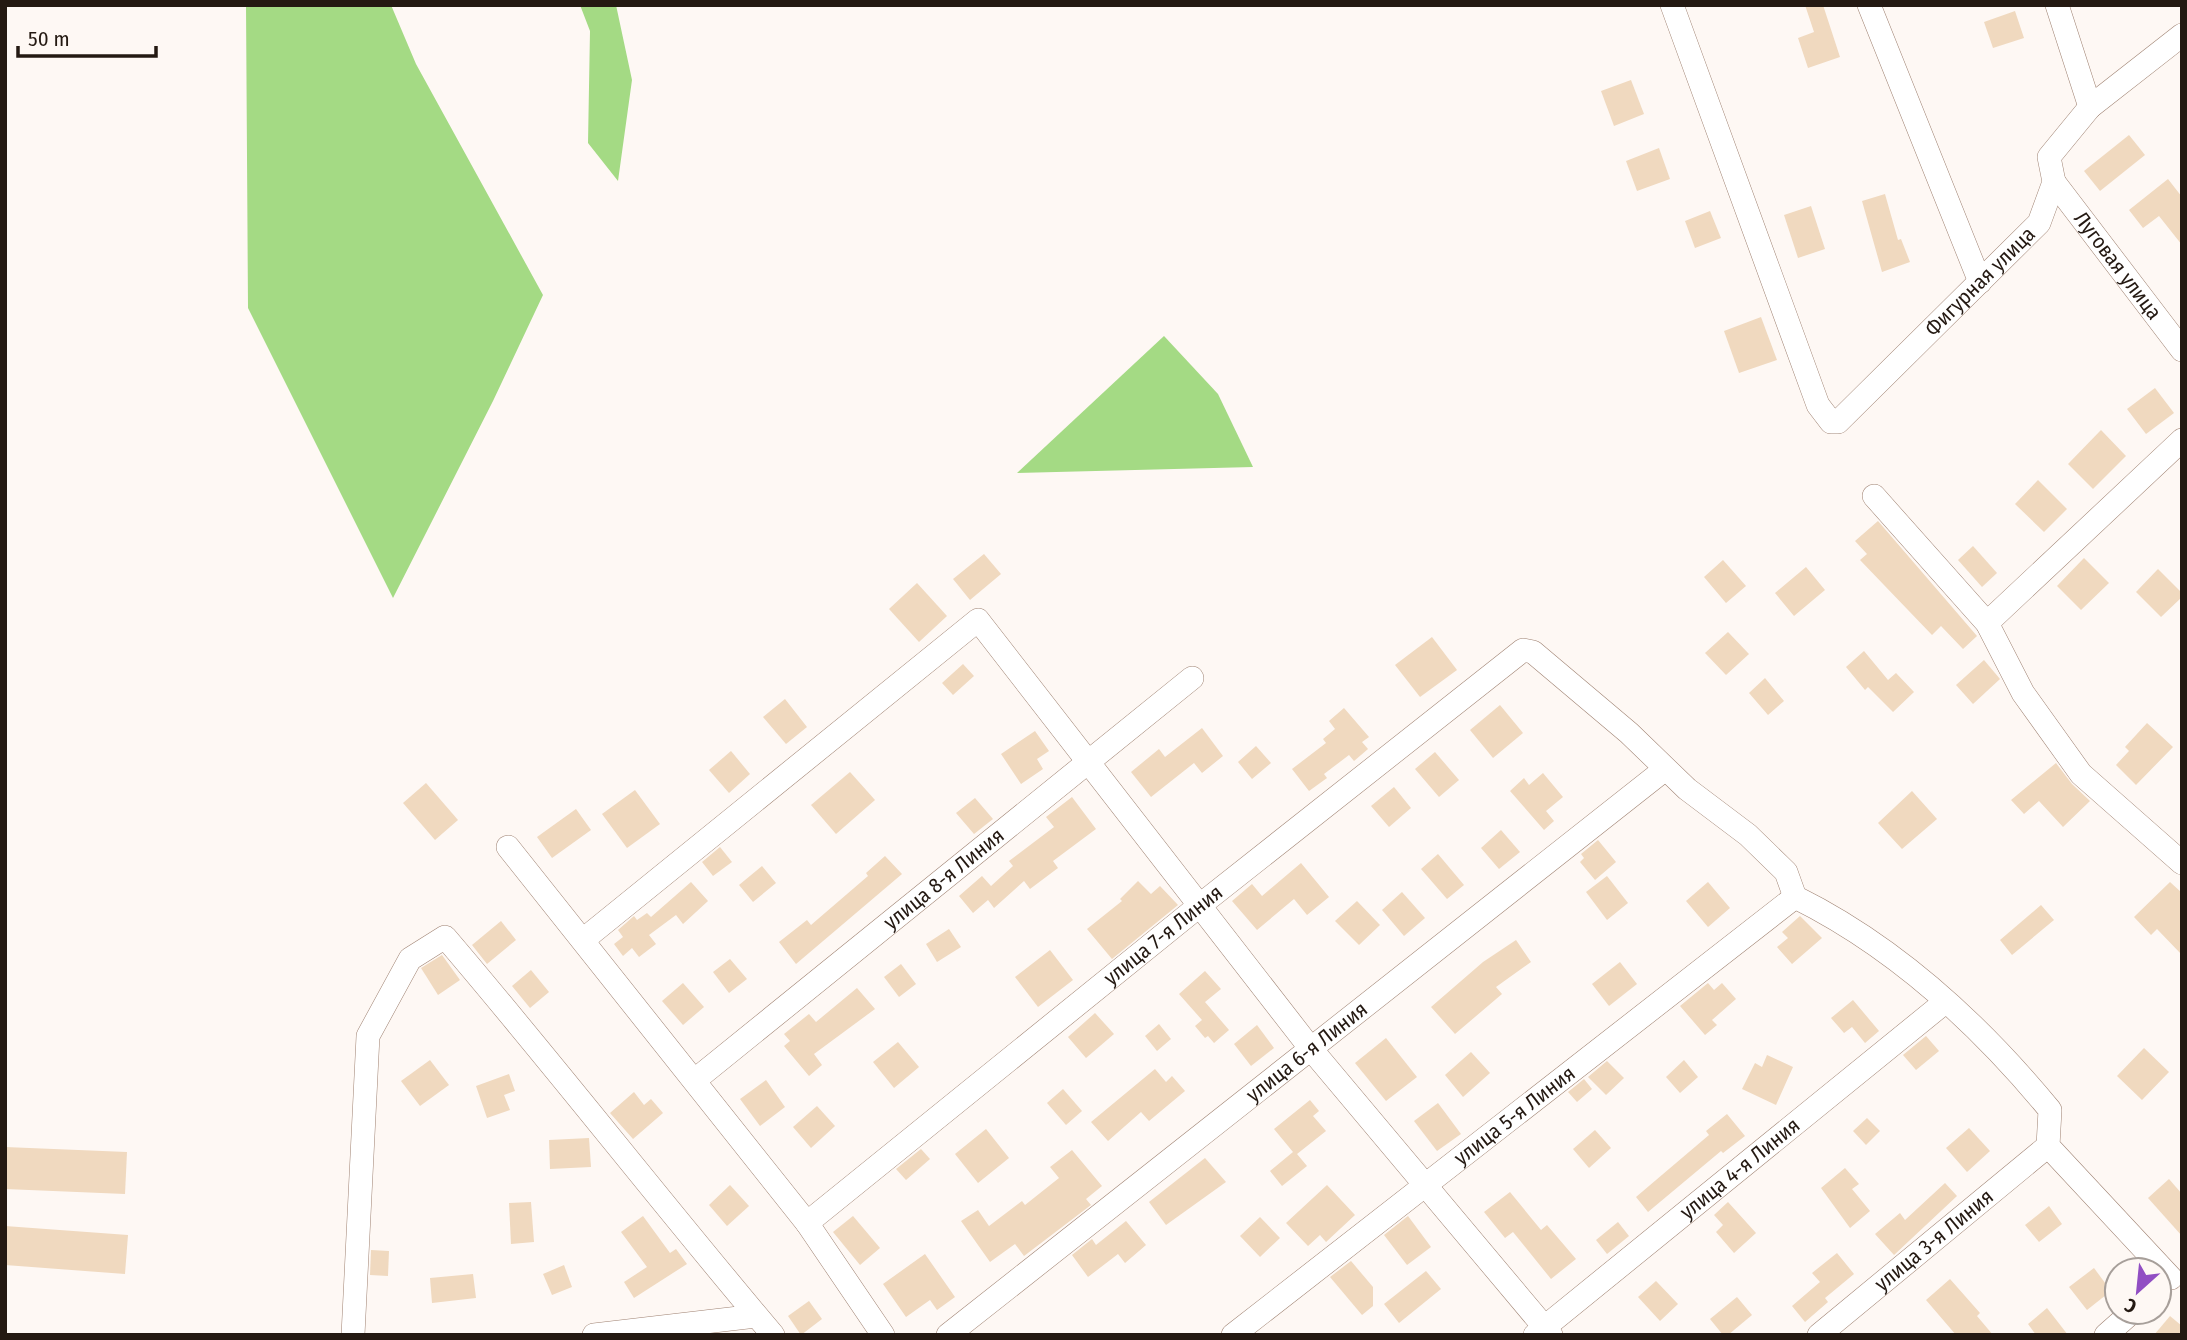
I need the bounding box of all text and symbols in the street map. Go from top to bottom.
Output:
scale bar [18,14,156,58]
text: 50 m [28,26,70,52]
street label: Луговая улица [2068,206,2167,325]
street label: Фигурная улица [1919,221,2041,342]
street label: улица 8-я Линия [878,822,1009,935]
street label: улица 7-я Линия [1098,879,1228,991]
street label: улица 6-я Линия [1241,996,1373,1108]
street label: улица 5-я Линия [1449,1060,1580,1171]
street label: улица 4-я Линия [1675,1112,1805,1225]
street label: улица 3-я Линия [1869,1184,1999,1297]
north arrow [2103,1256,2173,1326]
text: С [2121,1293,2140,1318]

